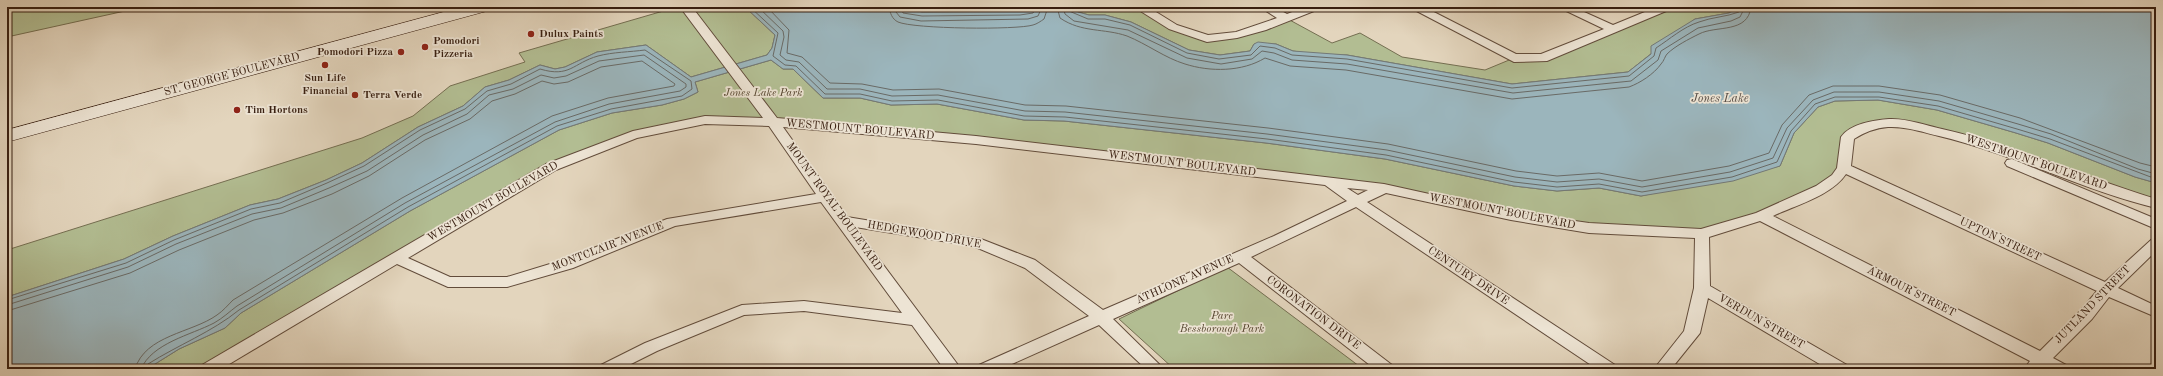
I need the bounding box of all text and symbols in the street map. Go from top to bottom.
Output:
marker: Dulux Paints [526,29,536,39]
place label: Dulux Paints [539,29,603,40]
place label: Pomodori Pizzeria [433,36,480,60]
marker: Pomodori Pizzeria [420,42,430,52]
place label: Pomodori Pizza [317,47,393,58]
marker: Pomodori Pizza [396,47,406,57]
street label: ST. GEORGE BOULEVARD [163,51,301,98]
marker: Sun Life Financial [320,60,330,70]
place label: Sun Life Financial [302,73,349,97]
park label: Jones Lake Park [724,88,803,99]
marker: Terra Verde [350,90,360,100]
place label: Terra Verde [363,90,422,101]
water label: Jones Lake [1691,93,1749,105]
marker: Tim Hortons [232,105,242,115]
place label: Tim Hortons [245,105,308,116]
street label: WESTMOUNT BOULEVARD [785,118,935,142]
street label: WESTMOUNT BOULEVARD [1964,134,2109,193]
street label: MOUNT ROYAL BOULEVARD [784,141,884,273]
street label: WESTMOUNT BOULEVARD [1107,149,1257,179]
street label: WESTMOUNT BOULEVARD [426,160,561,244]
street label: WESTMOUNT BOULEVARD [1428,192,1577,232]
street label: UPTON STREET [1957,216,2043,264]
street label: HEDGEWOOD DRIVE [866,220,982,250]
street label: MONTCLAIR AVENUE [550,221,666,273]
street label: CENTURY DRIVE [1425,245,1511,307]
street label: ATHLONE AVENUE [1135,254,1235,306]
street label: JUTLAND STREET [2053,264,2133,346]
street label: ARMOUR STREET [1865,265,1957,319]
street label: CORONATION DRIVE [1264,274,1362,352]
street label: VERDUN STREET [1716,293,1806,351]
park label: Parc Bessborough Park [1179,311,1265,335]

